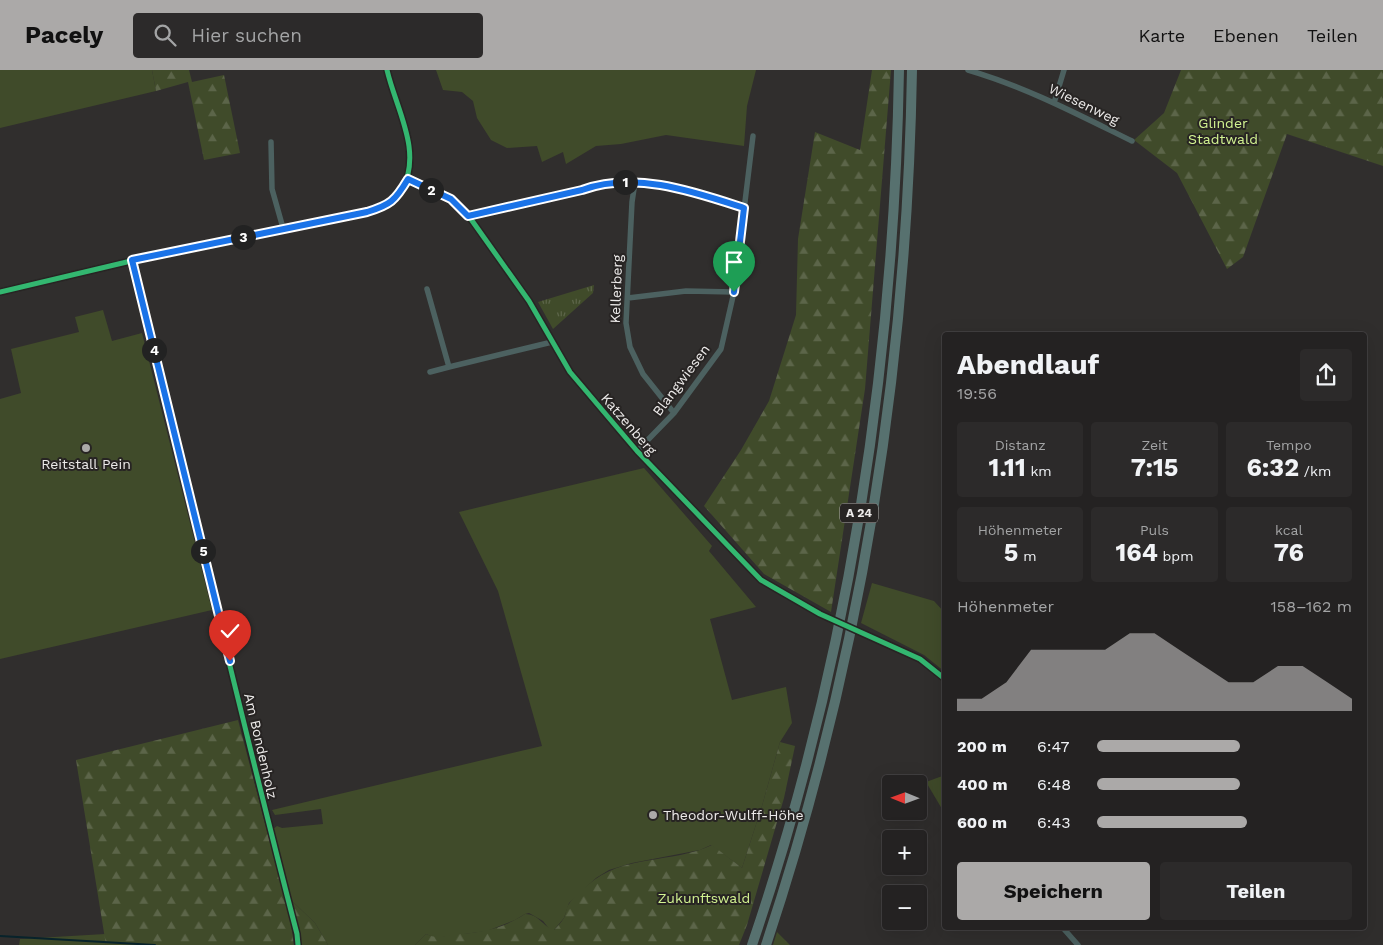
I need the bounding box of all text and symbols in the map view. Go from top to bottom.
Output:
search box [133,13,483,58]
text: Pacely [25,21,103,49]
icon: search [151,21,179,49]
text: Hier suchen [191,24,302,47]
text: Karte [1139,25,1185,46]
text: Ebenen [1213,25,1279,46]
text: Teilen [1307,25,1358,46]
street label: Wiesenweg [1046,80,1122,128]
park label: Glinder Stadtwald [1188,115,1258,147]
pin: 1 [612,170,638,194]
text: 1 [622,174,629,190]
pin: 2 [418,178,444,202]
text: 2 [427,182,436,198]
pin: 3 [230,224,256,250]
text: 3 [239,229,248,245]
pin [713,241,755,292]
icon: arrive [720,248,748,276]
street label: Kellerberg [607,254,625,324]
pin: 4 [142,338,166,362]
street label: Blangwiesen [649,341,713,419]
text: 4 [150,342,159,358]
text: Abendlauf [957,348,1099,381]
button: share [1300,349,1352,401]
text: 19:56 [957,384,997,403]
street label: Katzenberg [598,390,660,458]
text: Distanz [995,437,1046,453]
text: Zeit [1141,437,1168,453]
text: Tempo [1266,437,1312,453]
marker: Reitstall Pein [80,442,92,454]
text: 1.11 [989,453,1026,482]
text: 7:15 [1131,453,1178,482]
text: 6:32 [1246,453,1299,482]
place label: Reitstall Pein [41,456,131,472]
text: km [1026,463,1052,479]
text: /km [1299,463,1331,479]
road number: A 24 [840,503,878,522]
text: Höhenmeter [978,522,1063,538]
text: Puls [1140,522,1169,538]
text: kcal [1275,522,1303,538]
pin: 5 [190,538,216,564]
text: 5 [1004,538,1018,567]
text: 164 [1115,538,1158,567]
text: 76 [1274,538,1304,567]
text: 5 [199,543,208,559]
text: m [1018,548,1037,564]
text: bpm [1158,548,1193,564]
text: Höhenmeter [957,597,1054,616]
text: 158–162 m [1271,597,1352,616]
pin [209,610,251,661]
icon: check [216,617,244,645]
street label: Am Bondenholz [241,692,281,800]
text: 200 m [957,737,1007,756]
text: 6:47 [1037,737,1069,756]
north arrow [882,775,928,820]
map controls [882,775,927,930]
text: 400 m [957,775,1008,794]
text: 6:48 [1037,775,1071,794]
place label: Theodor-Wulff-Höhe [663,807,804,823]
marker: Theodor-Wulff-Höhe [647,809,659,821]
text: 600 m [957,813,1007,832]
text: 6:43 [1037,813,1071,832]
button: + [882,830,927,875]
button: Speichern [957,862,1150,920]
button: Teilen [1160,862,1352,920]
button: − [882,885,927,930]
park label: Zukunftswald [658,890,750,906]

